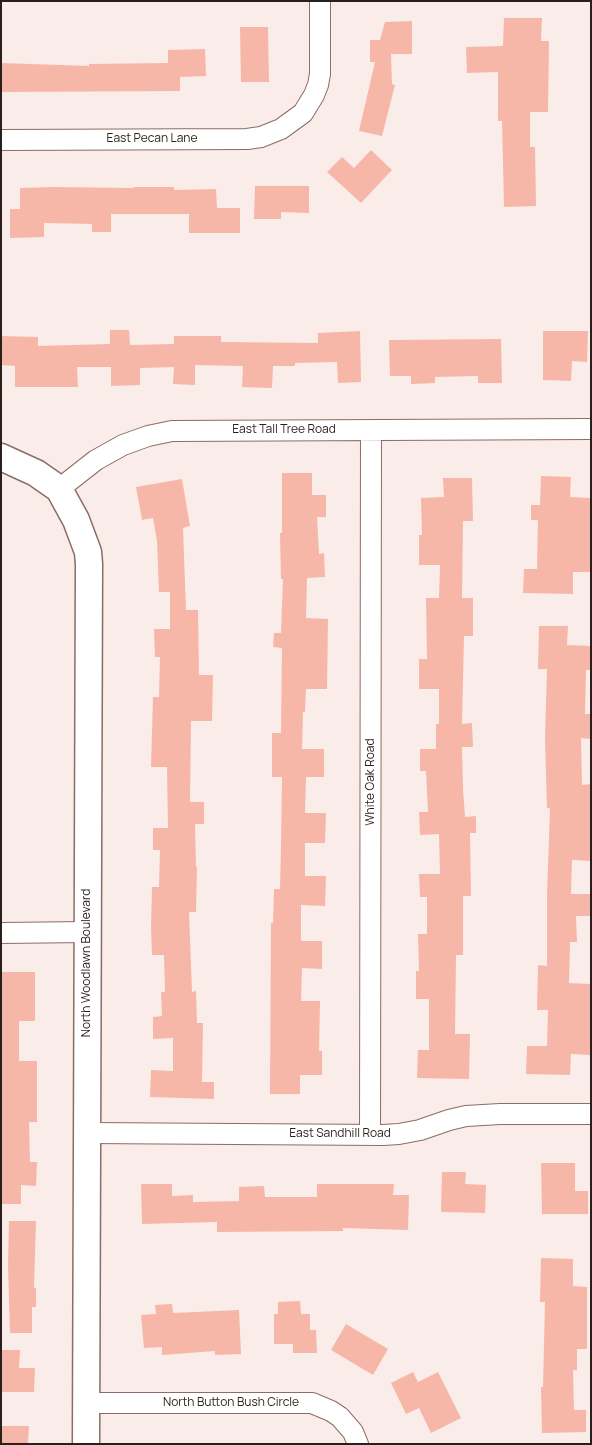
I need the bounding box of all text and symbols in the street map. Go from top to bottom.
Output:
street label: East Pecan Lane [107,132,197,146]
street label: East Tall Tree Road [232,423,336,437]
street label: White Oak Road [364,738,378,826]
street label: North Woodlawn Boulevard [80,889,94,1037]
street label: East Sandhill Road [289,1127,391,1141]
street label: North Button Bush Circle [163,1396,299,1410]

